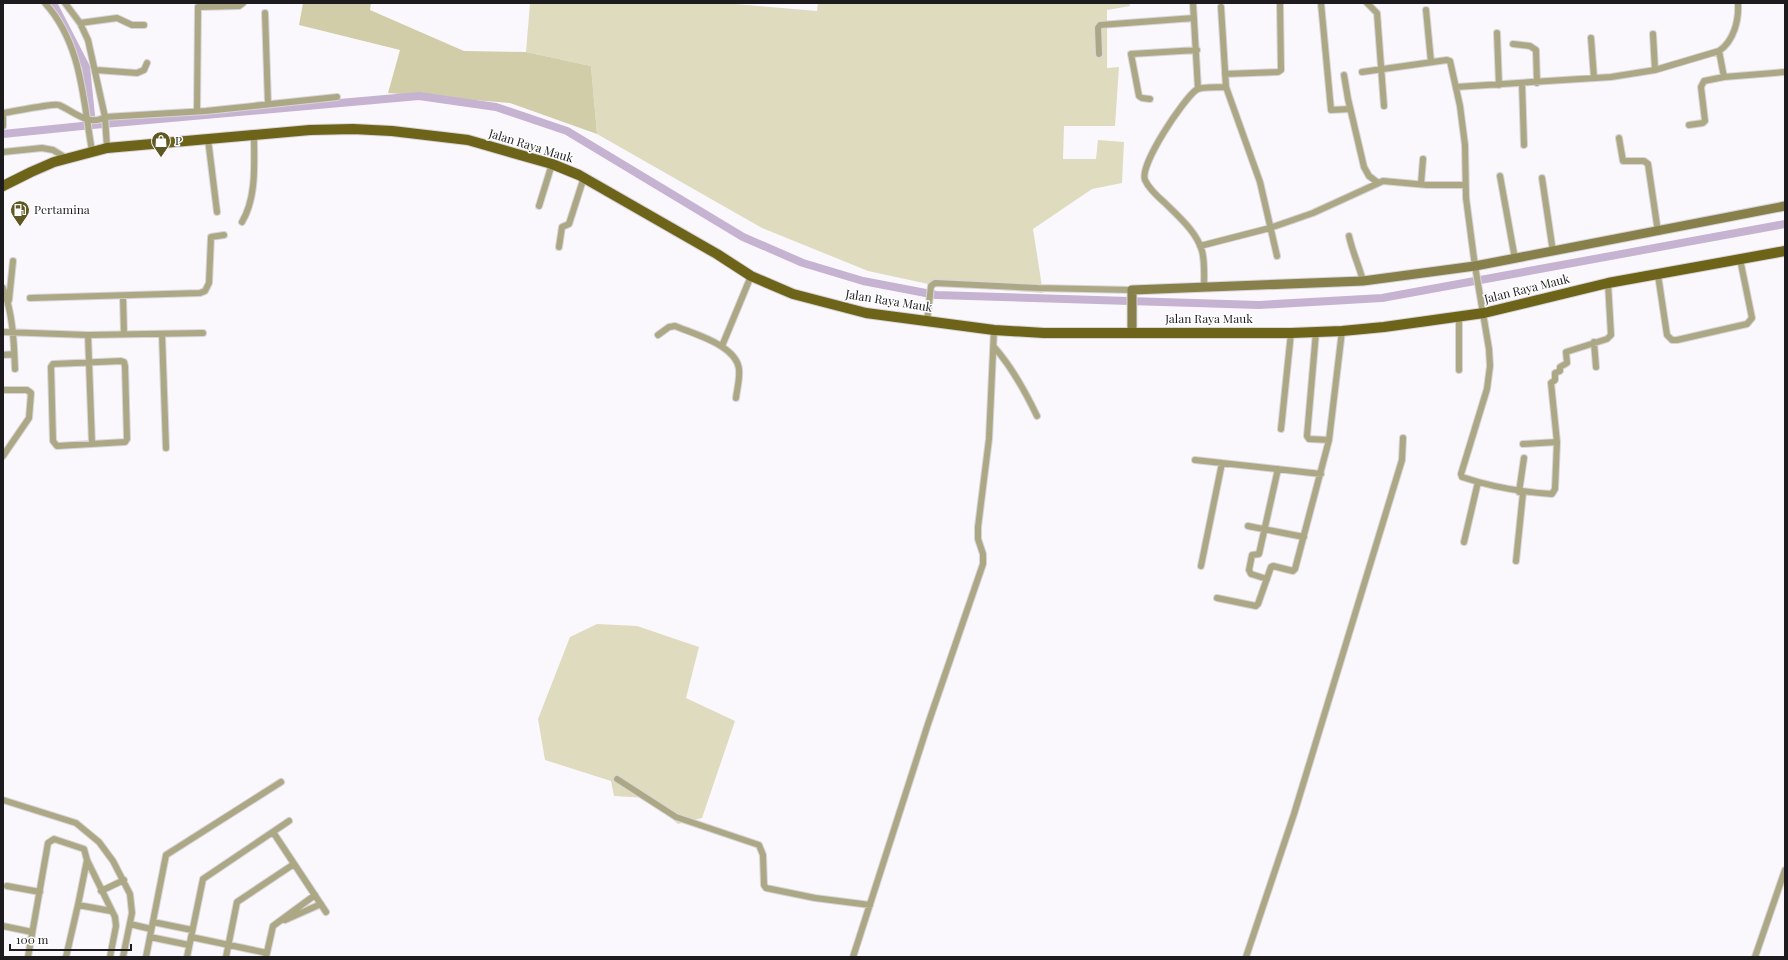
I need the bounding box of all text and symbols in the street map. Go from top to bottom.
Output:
street label: Jalan Raya Mauk [486,124,576,166]
shop icon: P [150,130,172,158]
place label: P [175,132,182,148]
fuel station icon: Pertamina [9,199,31,227]
place label: Pertamina [34,201,90,217]
street label: Jalan Raya Mauk [1481,270,1572,307]
street label: Jalan Raya Mauk [844,285,934,315]
street label: Jalan Raya Mauk [1164,310,1253,326]
scale bar [10,926,131,952]
text: 100 m [16,931,49,947]

